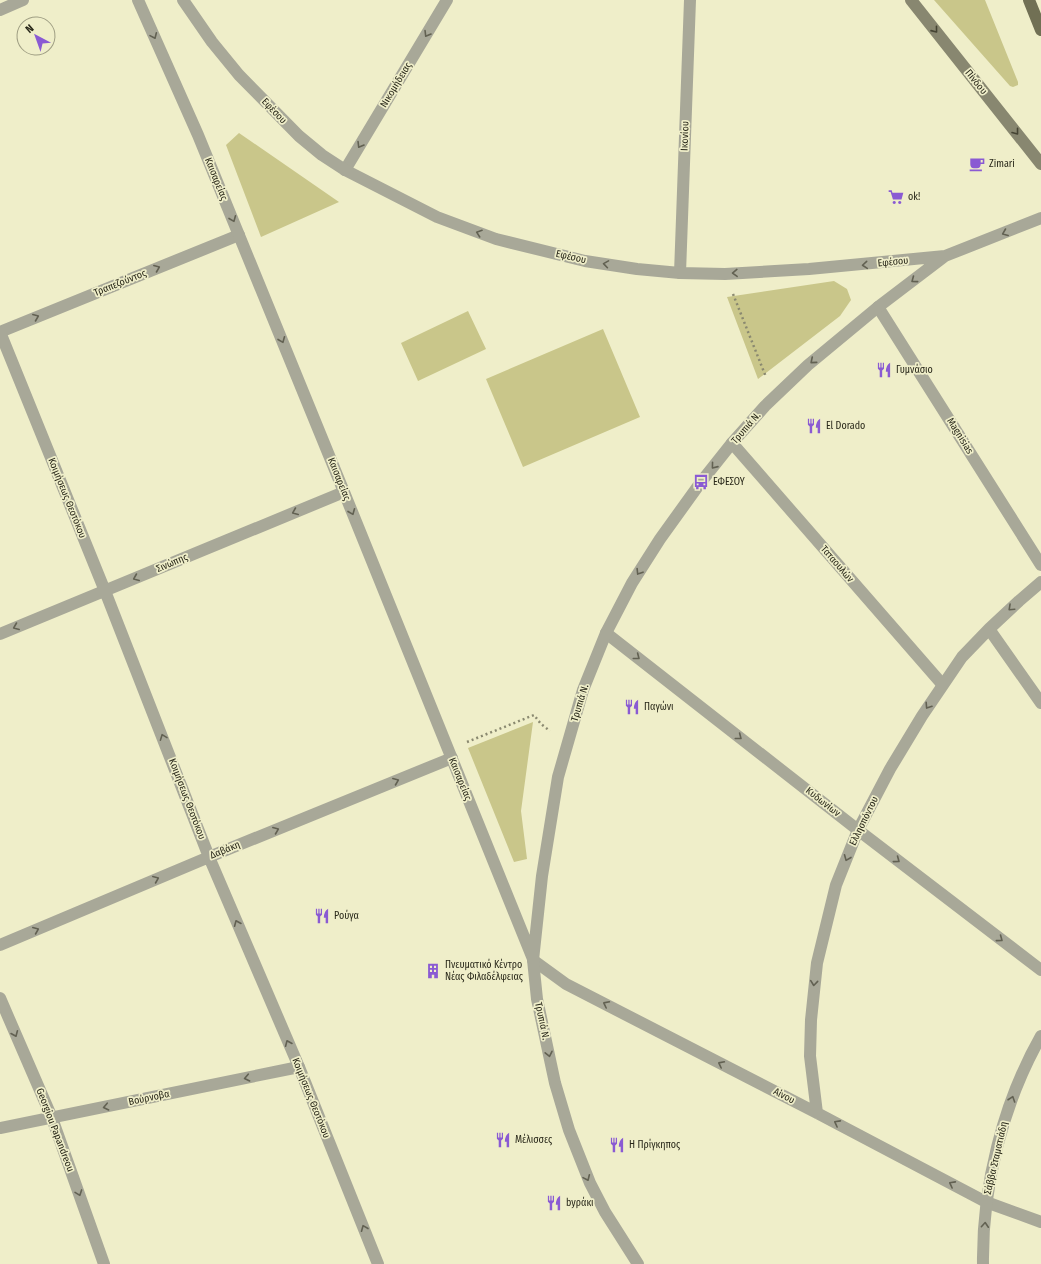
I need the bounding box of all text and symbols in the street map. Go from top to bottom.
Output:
north arrow [16,16,56,56]
text: N [23,22,37,36]
one-way arrow [930,26,937,33]
one-way arrow [424,30,431,37]
one-way arrow [149,31,157,39]
street label: Νικομήδειας [378,60,415,110]
street label: Πίνδου [962,67,990,97]
street label: Εφέσου [259,95,290,126]
street label: Ικονίου [677,121,692,151]
one-way arrow [1012,127,1019,135]
one-way arrow [358,141,365,148]
street label: Καισαρείας [202,155,231,203]
cafe icon: Zimari [968,155,986,173]
place label: Zimari [989,158,1015,170]
supermarket icon: ok! [887,188,905,206]
place label: ok! [908,191,920,203]
one-way arrow [228,215,236,223]
one-way arrow [1001,228,1008,236]
one-way arrow [476,230,483,238]
street label: Εφέσου [555,247,588,266]
street label: Εφέσου [877,253,909,270]
one-way arrow [602,260,609,269]
one-way arrow [862,260,868,269]
one-way arrow [152,265,160,273]
street label: Τραπεζούντος [92,266,149,299]
one-way arrow [732,269,738,277]
one-way arrow [912,275,919,282]
one-way arrow [32,314,40,322]
one-way arrow [277,335,285,343]
one-way arrow [810,357,817,364]
restaurant icon: Γυμνάσιο [875,361,893,379]
place label: Γυμνάσιο [896,363,933,376]
street label: Τρυπιά Ν. [728,409,763,446]
street label: Magnisias [944,416,976,456]
restaurant icon: El Dorado [805,417,823,435]
place label: El Dorado [826,420,865,432]
street label: Καισαρείας [325,455,354,503]
street label: Κοιμήσεως Θεοτόκου [45,456,90,540]
one-way arrow [712,461,719,468]
bus stop icon: ΕΦΕΣΟΥ [692,473,710,491]
place label: ΕΦΕΣΟΥ [713,476,745,488]
one-way arrow [292,508,299,516]
one-way arrow [348,509,356,516]
street label: Ταταουλών [818,543,857,585]
street label: Σινώπης [154,550,190,575]
one-way arrow [637,568,644,575]
one-way arrow [133,573,141,581]
one-way arrow [1008,603,1016,610]
one-way arrow [12,622,20,630]
one-way arrow [632,653,639,660]
street label: Τρυπιά Ν. [568,683,591,723]
restaurant icon: Παγώνι [623,698,641,716]
place label: Παγώνι [644,700,674,713]
one-way arrow [925,702,933,709]
one-way arrow [735,733,742,740]
one-way arrow [159,734,167,741]
street label: Καισαρείας [446,755,475,803]
street label: Κοιμήσεως Θεοτόκου [166,756,209,841]
one-way arrow [392,778,400,786]
street label: Κυδωνίων [803,784,844,820]
street label: Ελλησπόντου [846,794,881,848]
one-way arrow [272,826,279,834]
street label: Δαβάκη [208,838,242,861]
one-way arrow [844,853,852,861]
one-way arrow [893,855,900,862]
one-way arrow [152,876,159,884]
restaurant icon: Ρούγα [313,907,331,925]
place label: Ρούγα [334,909,359,922]
one-way arrow [234,919,242,926]
one-way arrow [32,926,39,934]
one-way arrow [996,934,1003,941]
place label: Πνευματικό Κέντρο Νέας Φιλαδέλφειας [445,958,524,983]
building icon: Πνευματικό Κέντρο Νέας Φιλαδέλφειας [424,962,442,980]
one-way arrow [810,980,819,986]
street label: Τρυπιά Ν. [532,1001,553,1041]
one-way arrow [602,1001,610,1009]
one-way arrow [11,1030,19,1037]
one-way arrow [285,1039,293,1047]
one-way arrow [544,1051,553,1057]
street label: Κοιμήσεως Θεοτόκου [289,1056,334,1140]
one-way arrow [718,1061,726,1068]
one-way arrow [244,1073,250,1082]
street label: Αίνου [771,1085,797,1106]
street label: Georgiou Papandreou [34,1087,76,1173]
street label: Βούρνοβα [127,1087,171,1108]
one-way arrow [1008,1095,1016,1102]
one-way arrow [102,1102,109,1111]
one-way arrow [834,1120,841,1128]
street label: Σάββα Σταματιάδη [981,1120,1010,1196]
restaurant icon: Μέλισσες [494,1131,512,1149]
place label: Μέλισσες [515,1133,553,1146]
restaurant icon: Η Πρίγκηπος [608,1136,626,1154]
place label: Η Πρίγκηπος [629,1138,681,1151]
one-way arrow [583,1174,591,1181]
one-way arrow [949,1181,956,1189]
one-way arrow [74,1190,82,1197]
restaurant icon: byράκι [545,1194,563,1212]
place label: byράκι [566,1196,594,1209]
one-way arrow [980,1222,989,1228]
one-way arrow [360,1224,368,1231]

